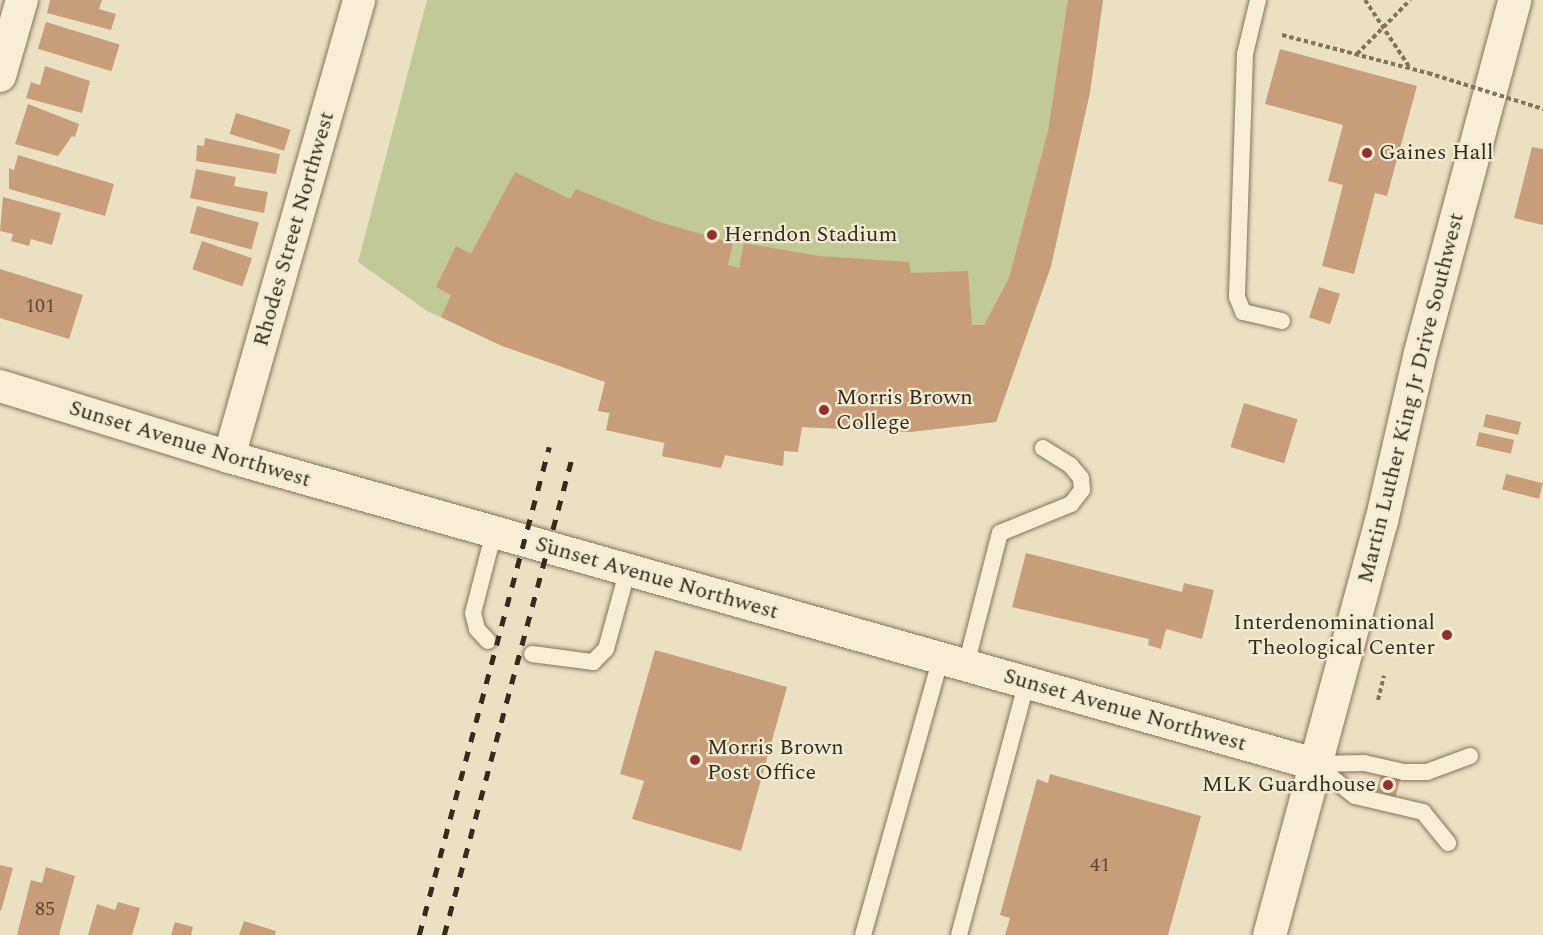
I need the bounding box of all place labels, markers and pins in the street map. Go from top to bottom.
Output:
place label: Gaines Hall [1379,140,1493,166]
marker: Gaines Hall [1360,146,1374,160]
place label: Herndon Stadium [724,222,897,248]
marker: Herndon Stadium [705,228,719,242]
place label: Morris Brown College [836,384,973,436]
marker: Morris Brown College [817,403,831,417]
place label: Interdenominational Theological Center [1233,609,1435,660]
marker: Interdenominational Theological Center [1440,628,1454,642]
place label: Morris Brown Post Office [707,734,844,786]
marker: Morris Brown Post Office [688,753,702,767]
place label: MLK Guardhouse [1202,772,1376,798]
marker: MLK Guardhouse [1381,778,1395,792]

